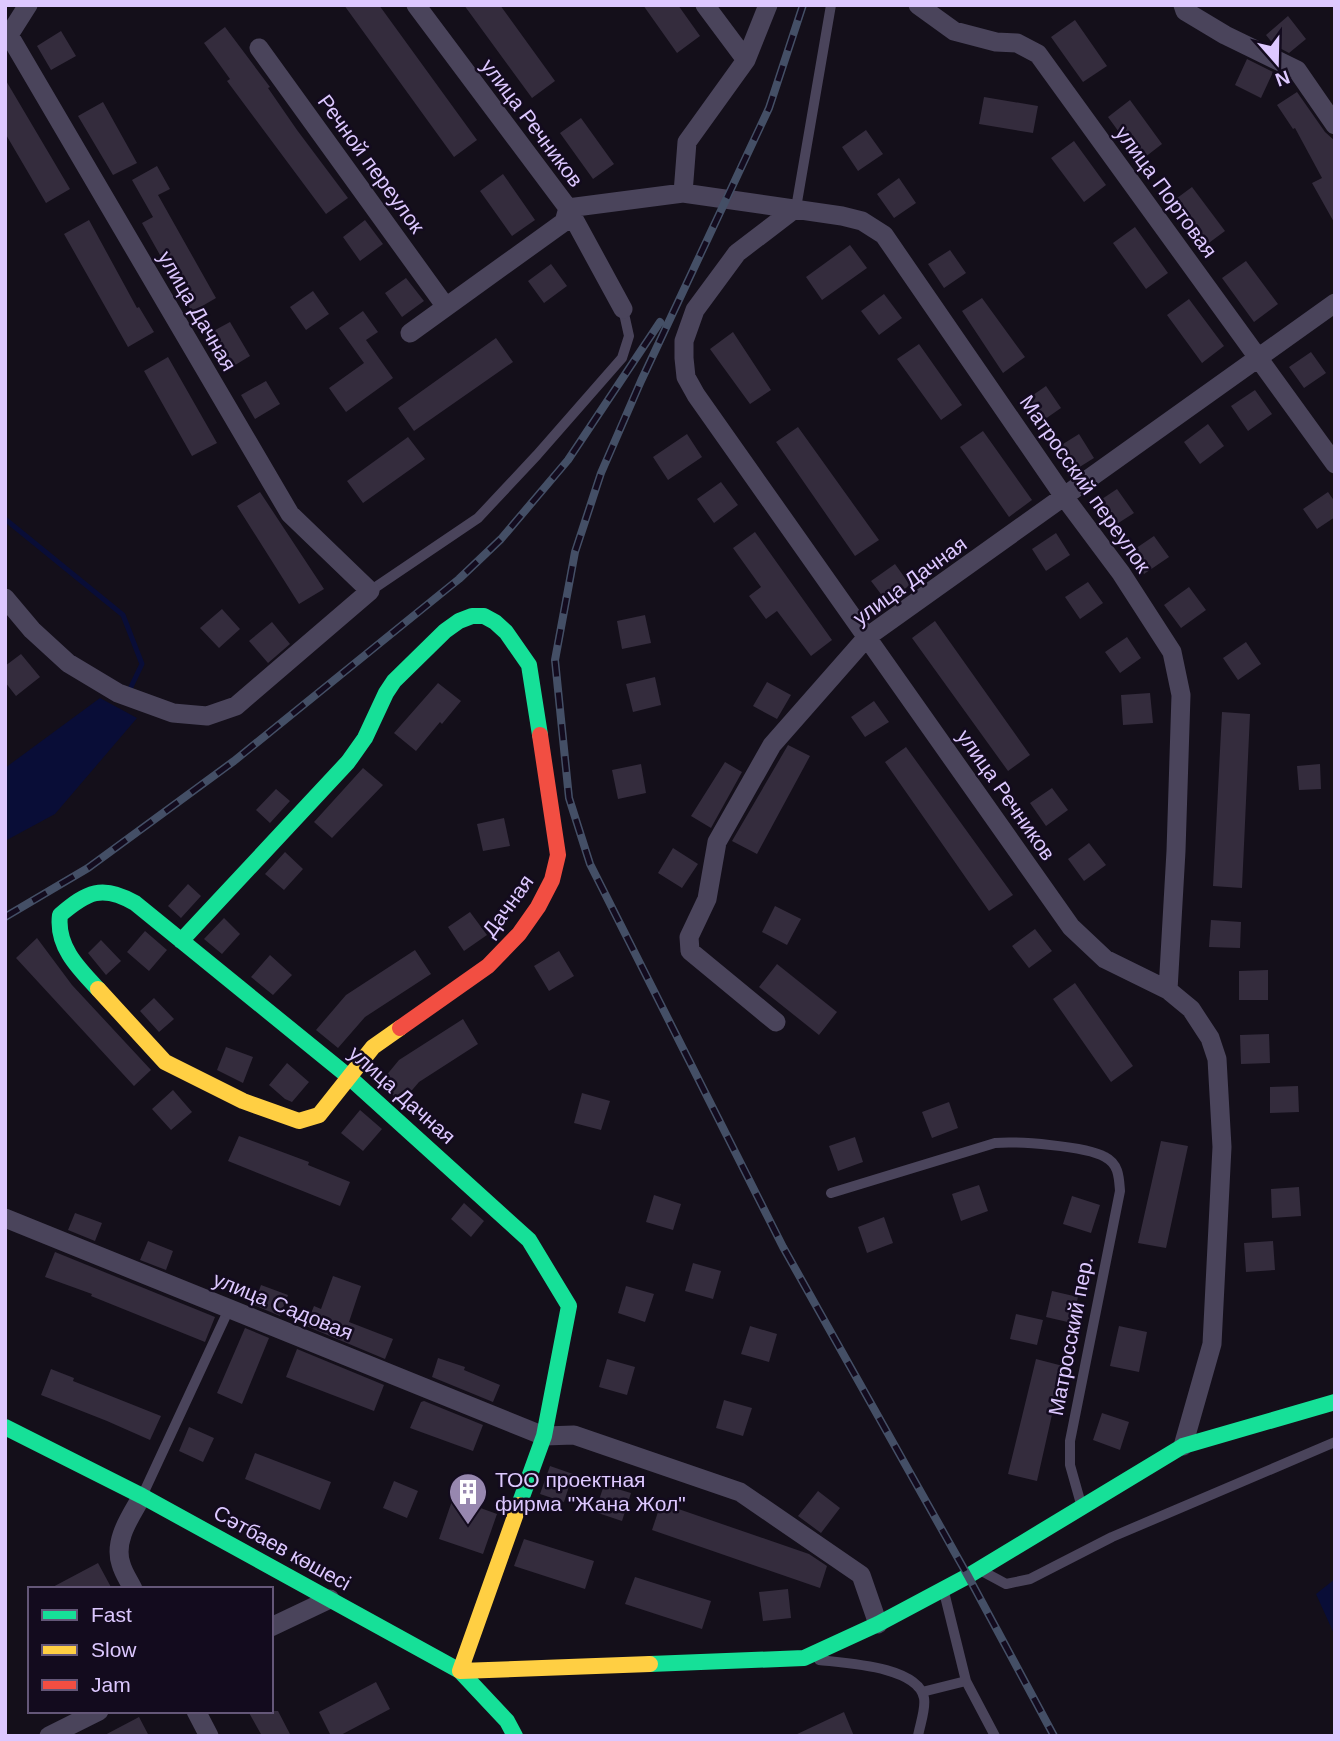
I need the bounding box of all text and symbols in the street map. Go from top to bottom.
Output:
north arrow [1242,28,1312,98]
street label: улица Речников [477,54,588,191]
text: N [1273,66,1293,91]
street label: Речной переулок [313,90,430,238]
street label: улица Портовая [1111,122,1222,262]
street label: улица Дачная [154,247,241,375]
street label: Матросский переулок [1015,391,1156,577]
street label: улица Дачная [849,532,971,629]
street label: улица Речников [953,725,1060,864]
street label: Дачная [477,870,538,941]
street label: улица Дачная [345,1041,460,1148]
street label: Матросский пер. [1044,1254,1097,1418]
street label: улица Садовая [210,1267,356,1344]
place label: ТОО проектная фирма "Жана Жол" [495,1468,686,1515]
building icon: ТОО проектная фирма "Жана Жол" [447,1471,489,1526]
street label: Сәтбаев көшесі [210,1500,355,1595]
legend [28,1587,273,1713]
text: Fast [91,1603,132,1626]
text: Slow [91,1638,137,1661]
text: Jam [91,1673,131,1696]

